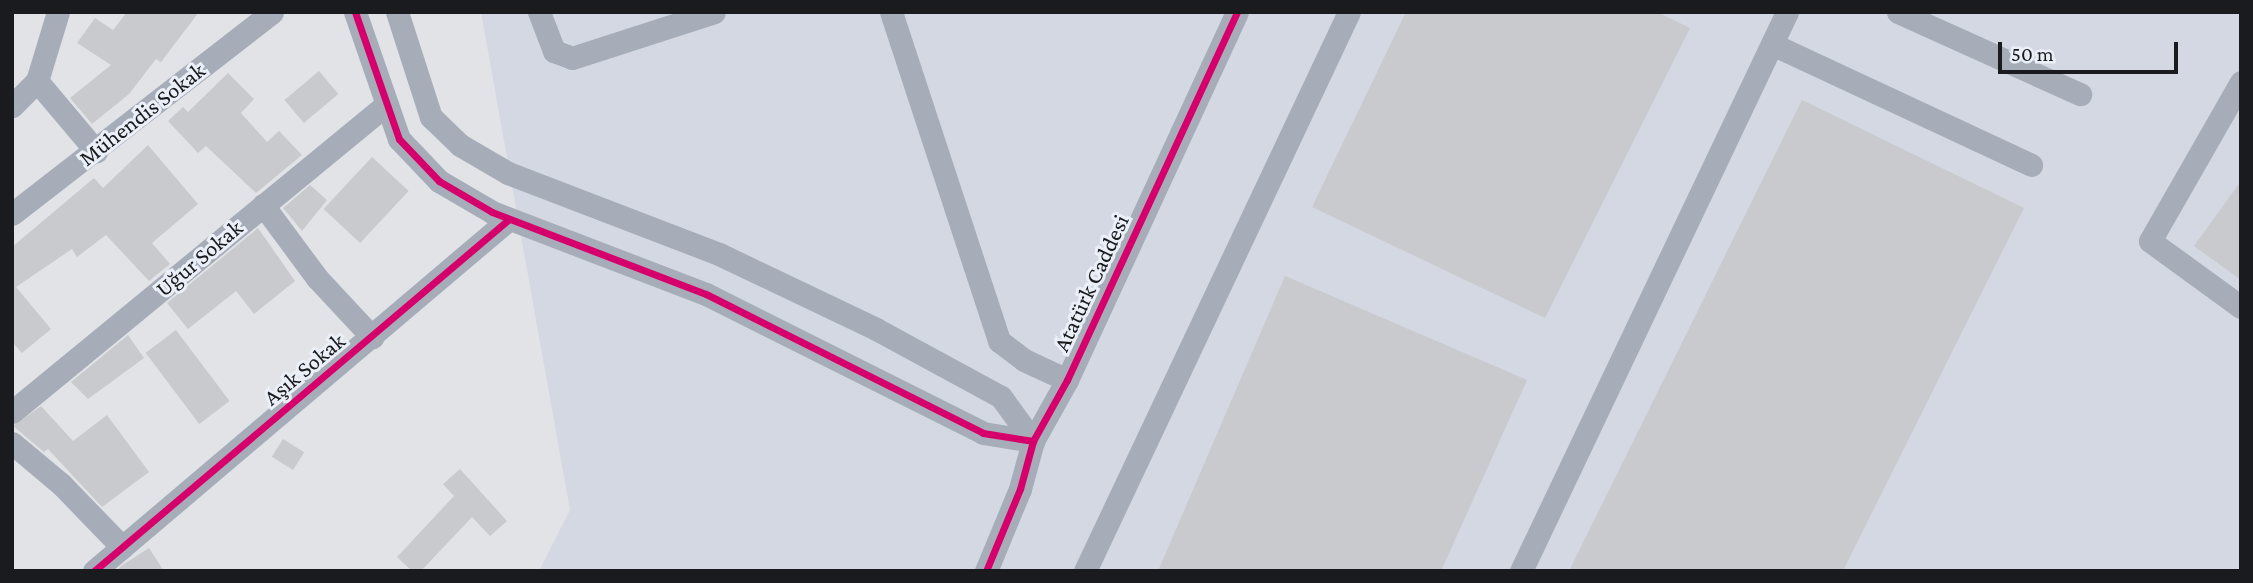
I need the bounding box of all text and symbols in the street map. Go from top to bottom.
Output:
scale bar [2001,28,2181,72]
text: 50 m [2011,42,2054,66]
street label: Mühendis Sokak [74,56,210,172]
street label: Atatürk Caddesi [1047,210,1135,356]
street label: Uğur Sokak [150,214,248,302]
street label: Aşık Sokak [258,327,350,411]

